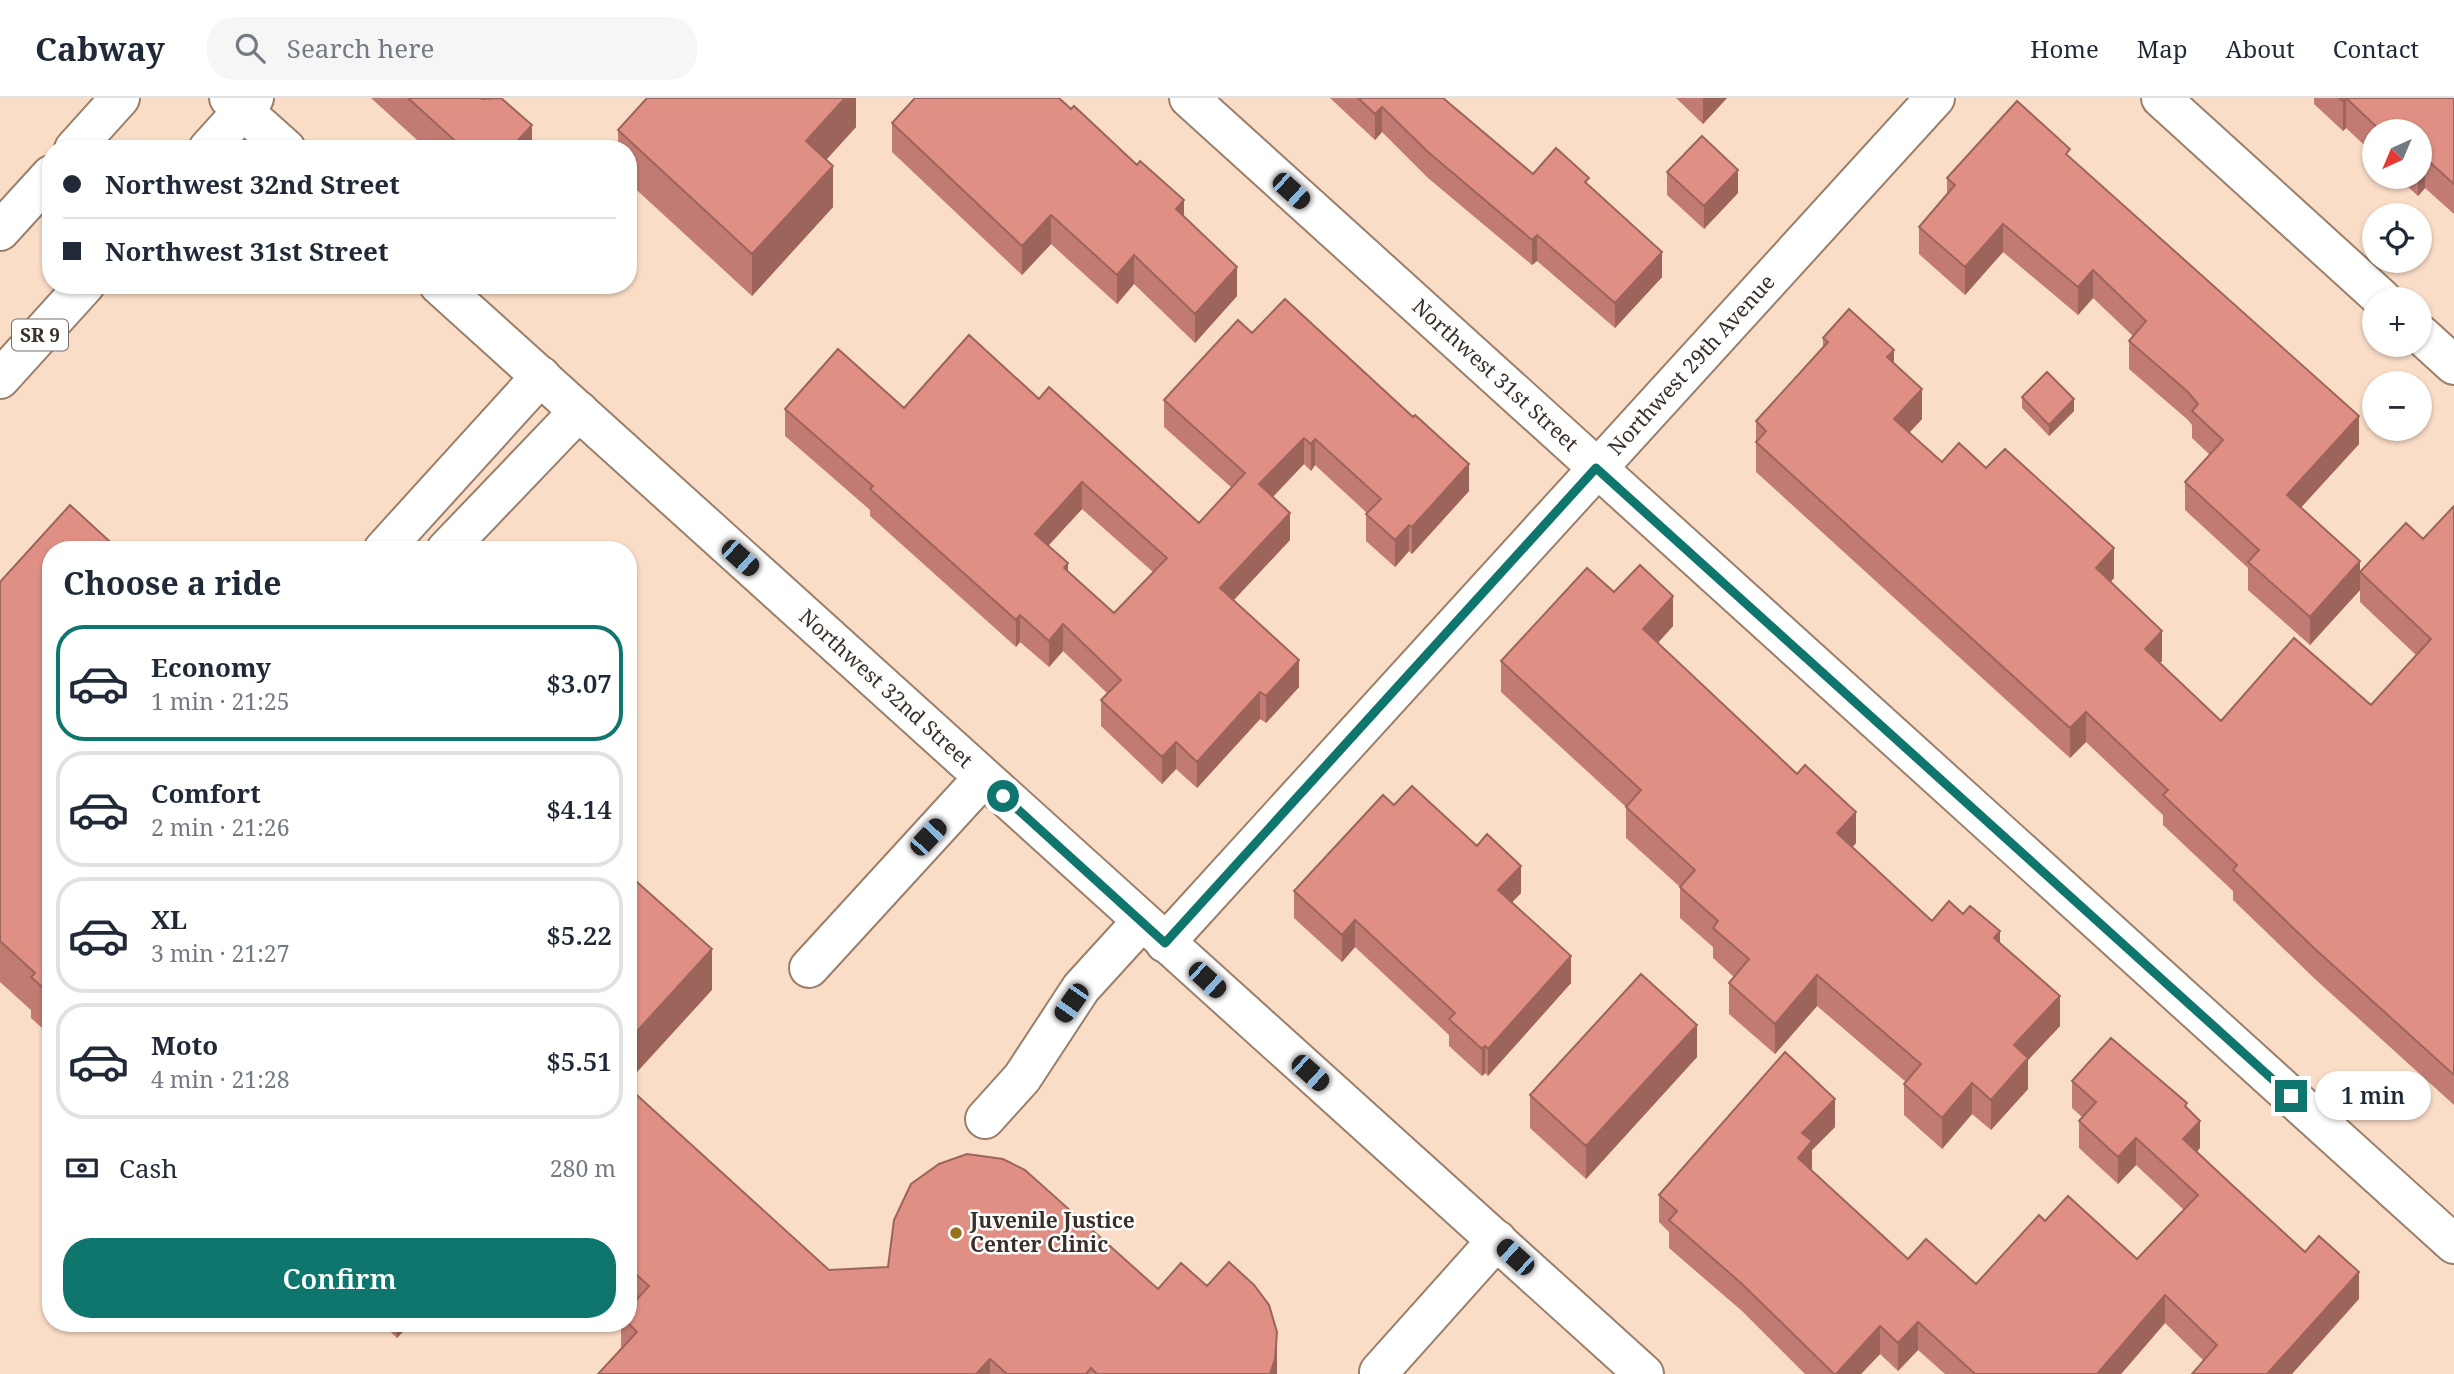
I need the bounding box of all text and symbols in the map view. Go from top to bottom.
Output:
search box [207,17,697,80]
text: Cabway [35,26,165,71]
icon: search [231,29,269,67]
text: Search here [287,30,434,66]
text: Home [2030,32,2099,65]
text: Map [2137,32,2188,65]
text: About [2226,32,2295,65]
text: Contact [2333,32,2419,65]
north arrow [2362,119,2432,189]
map controls [2362,119,2432,441]
text: Northwest 32nd Street [105,166,400,202]
car [1269,169,1314,213]
button: locate [2362,203,2432,273]
text: Northwest 31st Street [105,233,388,269]
street label: Northwest 29th Avenue [1601,268,1781,461]
button: + [2362,287,2432,357]
street label: Northwest 31st Street [1407,292,1585,457]
road number: SR 9 [12,319,68,350]
button: − [2362,371,2432,441]
car [718,536,763,580]
text: Choose a ride [63,561,282,604]
street label: Northwest 32nd Street [794,602,979,774]
text: Economy [151,649,271,685]
icon: car [67,652,130,715]
text: $3.07 [546,665,612,701]
text: 1 min · 21:25 [151,685,289,717]
text: Comfort [151,775,261,811]
icon: car [67,778,130,841]
route start [987,780,1019,812]
text: $4.14 [546,791,612,827]
text: 2 min · 21:26 [151,811,289,843]
car [906,814,951,860]
text: XL [151,901,187,937]
icon: car [67,904,130,967]
text: $5.22 [546,917,612,953]
text: 3 min · 21:27 [151,937,289,969]
car [1185,958,1230,1002]
car [1051,980,1092,1026]
text: Moto [151,1027,218,1063]
icon: car [67,1030,130,1093]
text: $5.51 [546,1043,612,1079]
car [1288,1051,1333,1095]
text: 4 min · 21:28 [151,1063,289,1095]
callout: 1 min [2316,1072,2431,1121]
text: 1 min [2341,1079,2405,1111]
route end [2275,1080,2307,1112]
icon: cash [63,1149,101,1187]
text: Cash [119,1150,178,1186]
text: 280 m [550,1152,616,1184]
place label: Juvenile Justice Center Clinic [969,1206,1135,1258]
marker: Juvenile Justice Center Clinic [948,1225,964,1241]
car [1493,1235,1538,1279]
button: Confirm [63,1238,616,1318]

